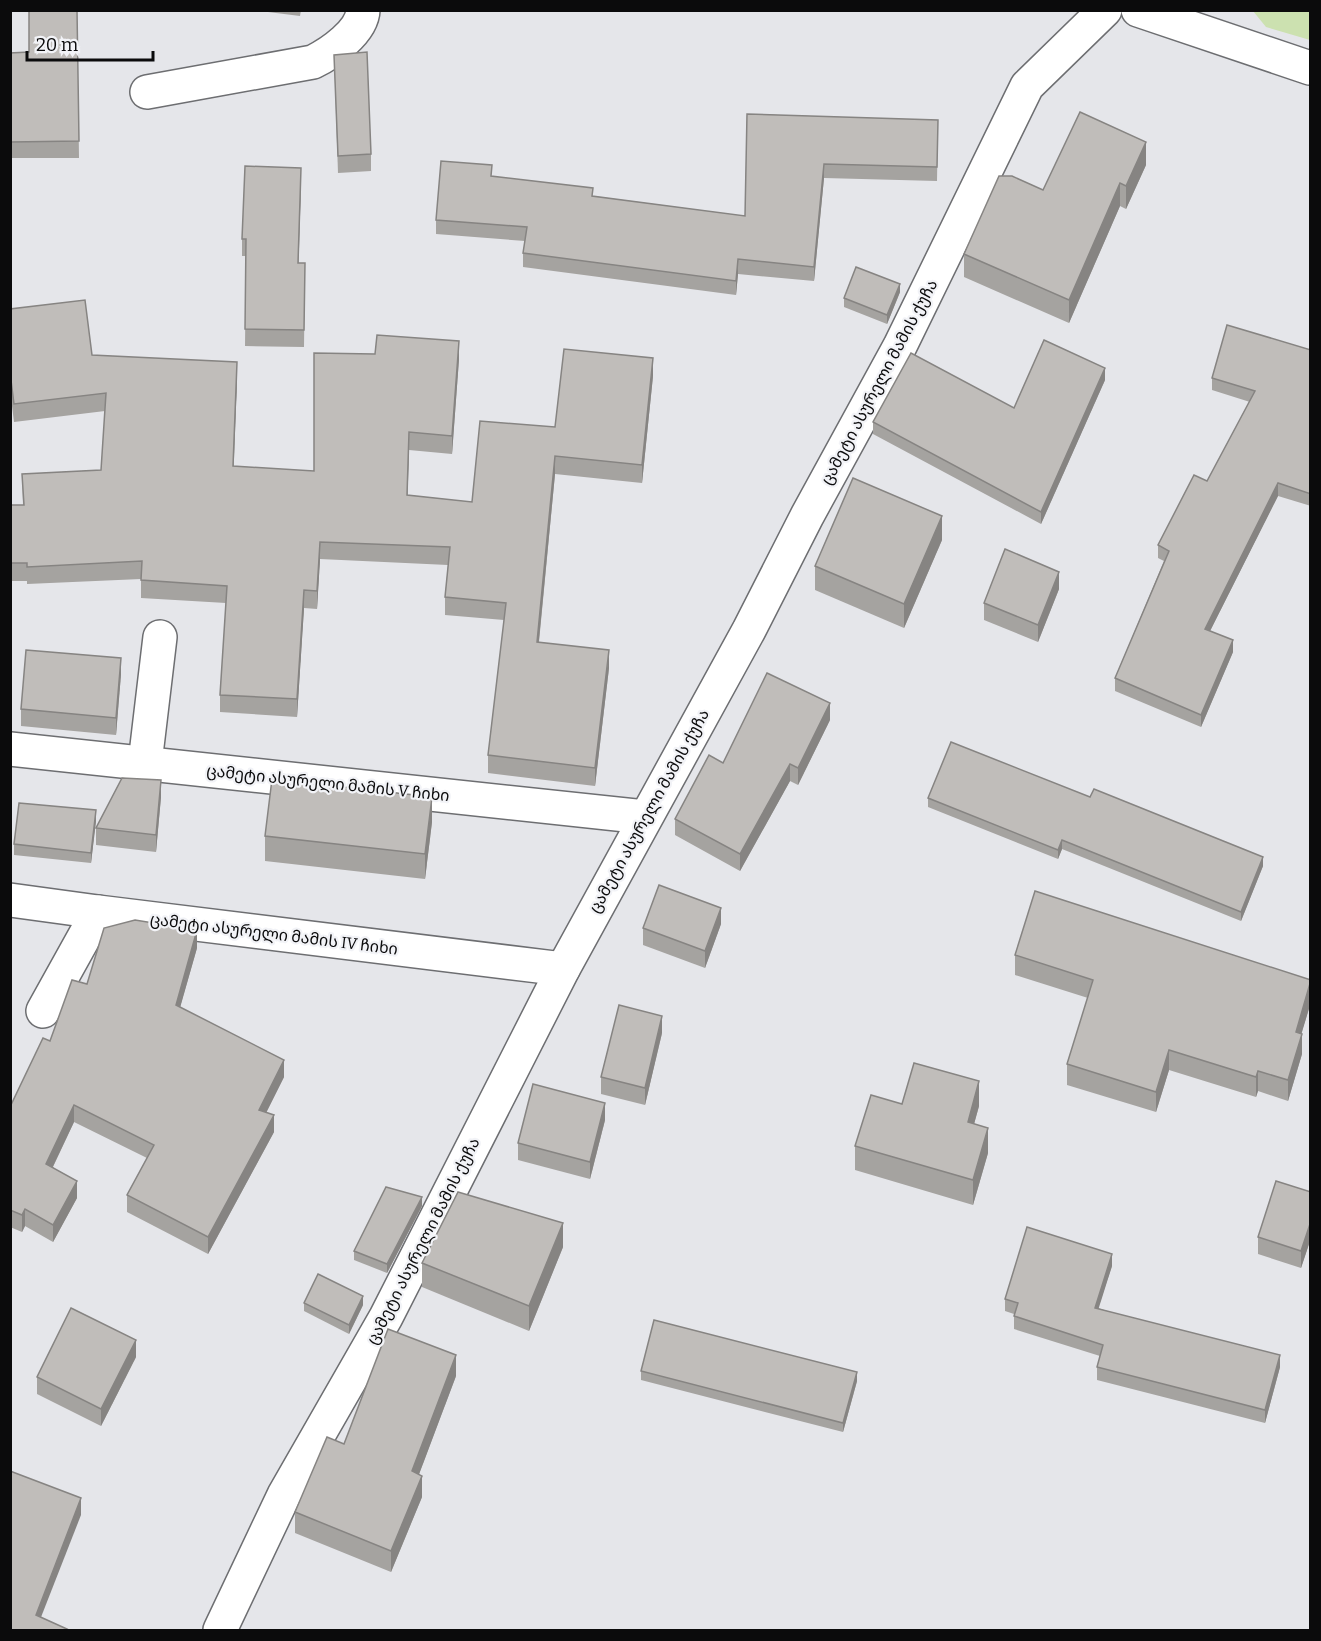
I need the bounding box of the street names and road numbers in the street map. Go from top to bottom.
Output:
street label: ცამეტი ასურელი მამის ქუჩა [817,276,942,488]
street label: ცამეტი ასურელი მამის ქუჩა [585,706,714,917]
street label: ცამეტი ასურელი მამის V ჩიხი [205,761,450,806]
street label: ცამეტი ასურელი მამის IV ჩიხი [149,909,399,960]
street label: ცამეტი ასურელი მამის ქუჩა [362,1134,485,1348]

